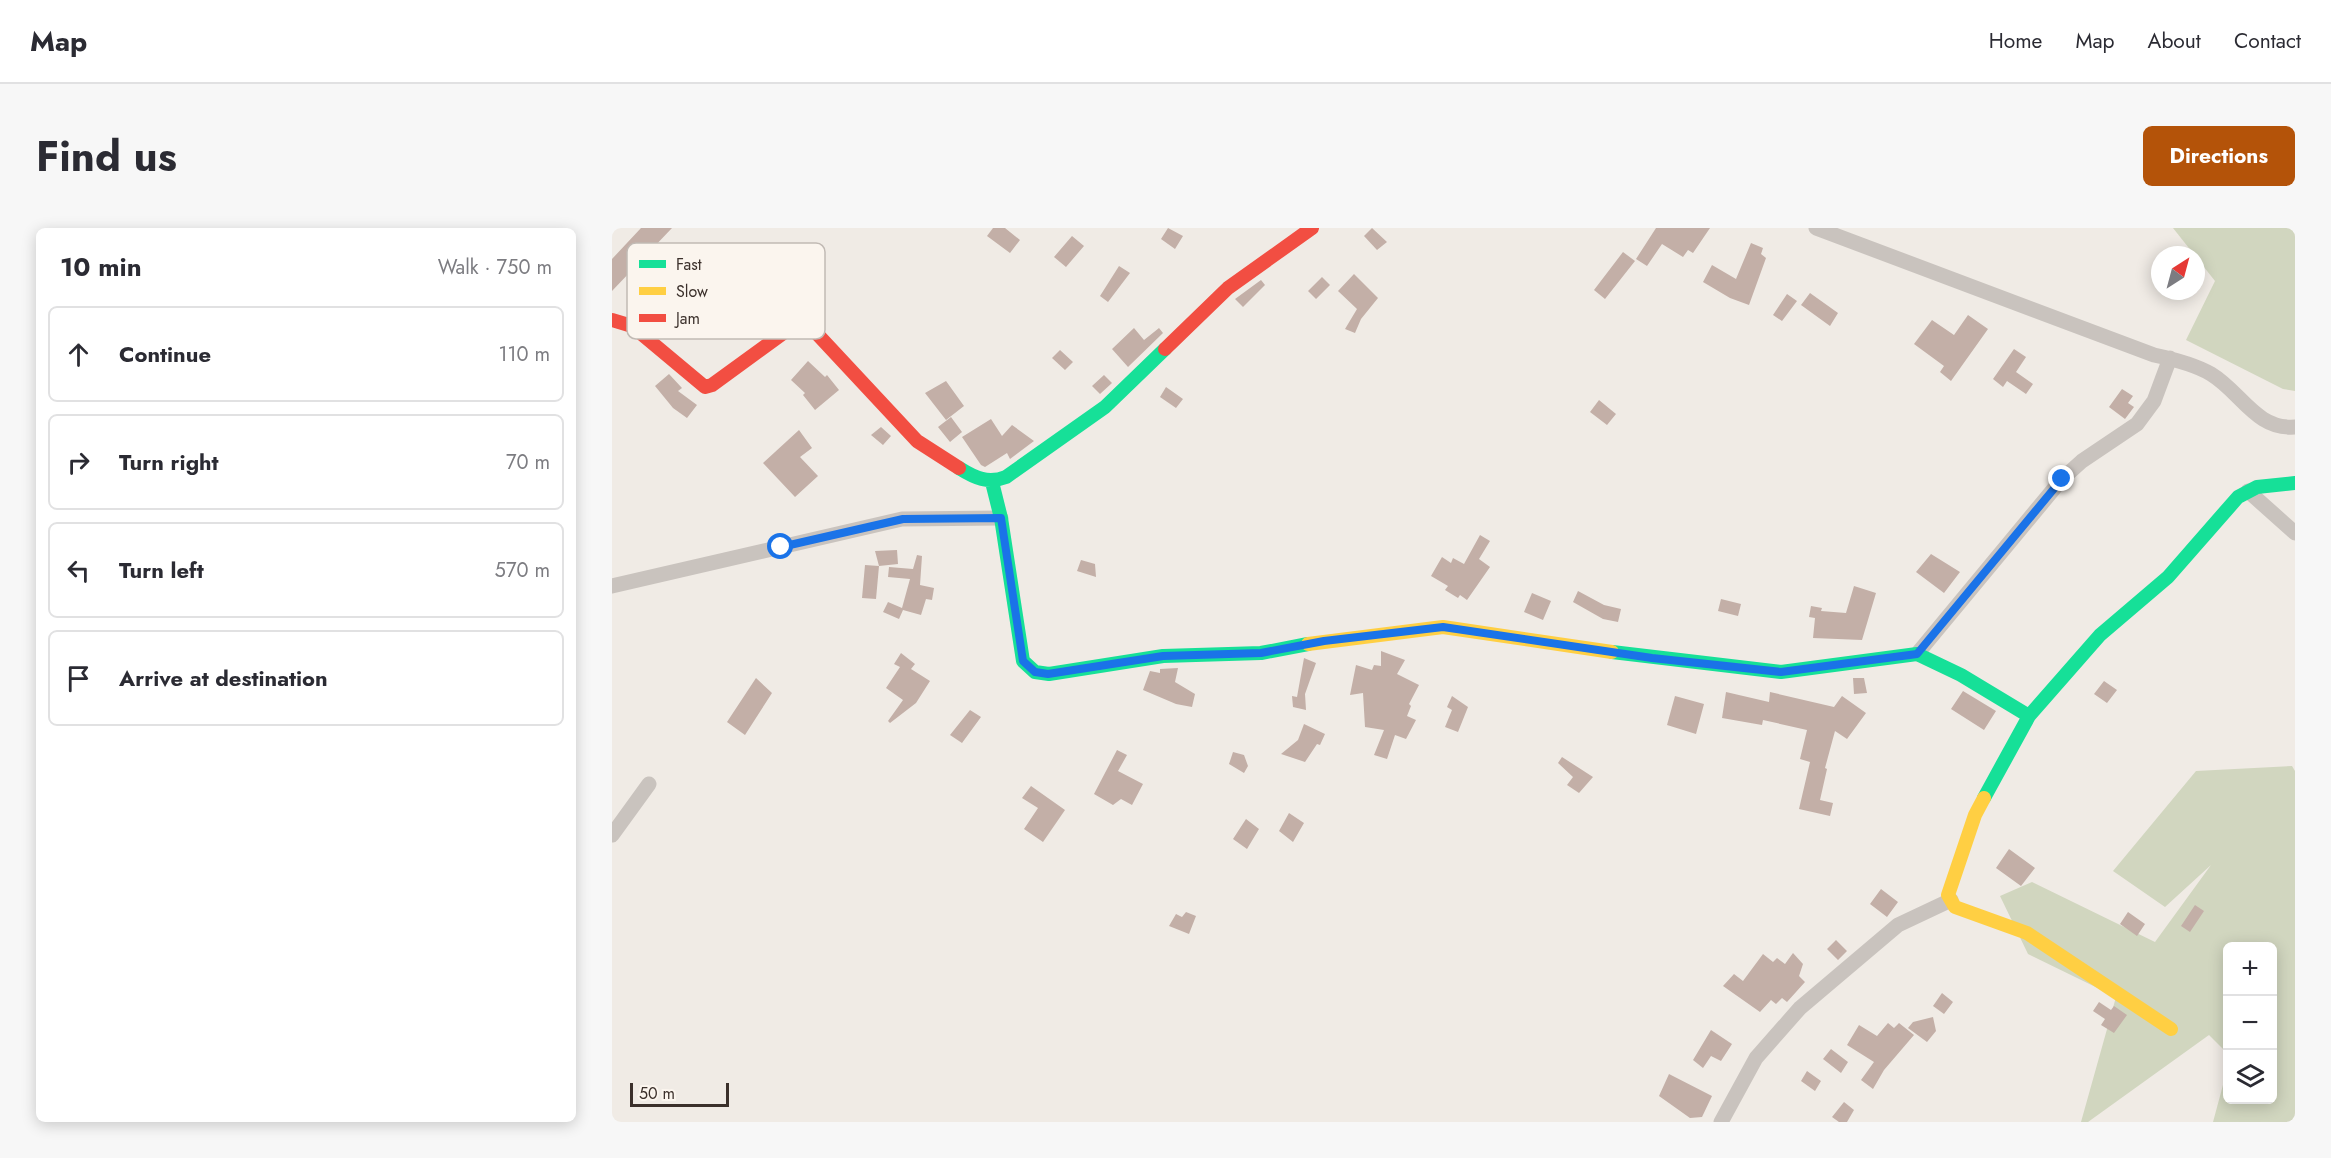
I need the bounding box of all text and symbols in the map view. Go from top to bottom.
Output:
text: Map [30,21,87,62]
text: Home [1989,26,2042,56]
text: Map [2075,26,2115,56]
text: About [2148,26,2201,56]
text: Contact [2234,26,2301,56]
text: Find us [36,126,177,187]
button: Directions [2143,126,2295,186]
legend [627,243,825,339]
north arrow [2151,246,2205,300]
text: 10 min [60,248,142,286]
text: Walk · 750 m [438,253,552,282]
text: Fast [676,253,702,276]
text: Slow [676,280,708,303]
text: Jam [674,307,700,330]
icon: ahead [62,338,95,371]
text: Continue [119,338,211,370]
text: 110 m [498,340,550,369]
icon: right [62,446,95,479]
text: Turn right [119,446,219,478]
text: 70 m [506,448,550,477]
route end [2048,465,2074,491]
route start [767,533,793,559]
icon: left [62,554,95,587]
text: Turn left [119,554,204,586]
text: 570 m [495,556,550,585]
icon: arrive [62,662,95,695]
text: Arrive at destination [119,662,328,694]
map controls [2223,942,2277,1104]
button: + [2223,942,2277,996]
button: − [2223,996,2277,1050]
button: layers [2223,1050,2277,1104]
scale bar [630,1080,729,1108]
text: 50 m [639,1082,675,1105]

